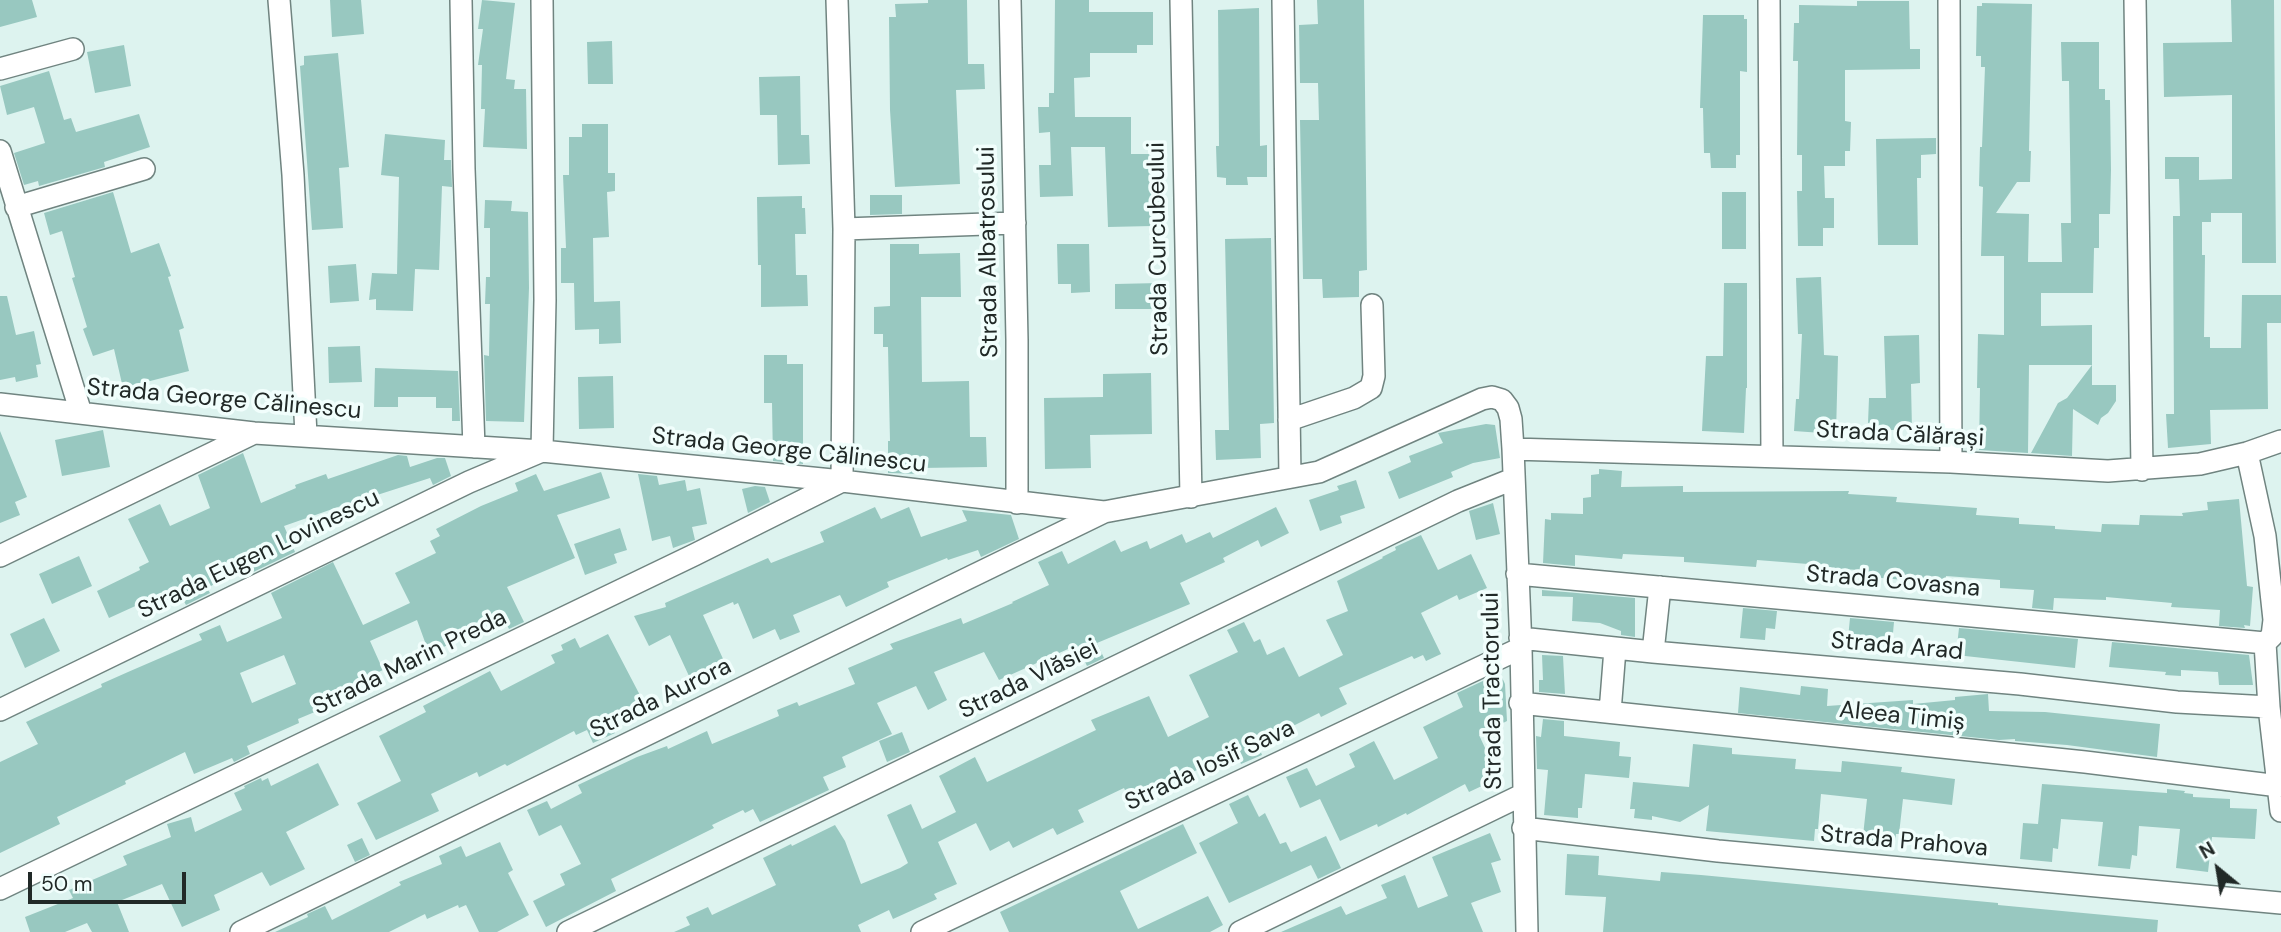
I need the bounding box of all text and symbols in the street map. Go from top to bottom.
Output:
street label: Strada Curcubeului [1143,142,1175,356]
street label: Strada Albatrosului [973,146,1005,358]
street label: Strada George Călinescu [85,374,363,426]
street label: Strada Călărași [1815,416,1985,454]
street label: Strada George Călinescu [650,422,928,480]
street label: Strada Eugen Lovinescu [134,484,384,626]
street label: Strada Covasna [1805,560,1981,604]
street label: Strada Tractorului [1477,592,1509,790]
street label: Strada Marin Preda [308,604,512,722]
street label: Strada Arad [1830,627,1964,667]
street label: Strada Vlăsiei [955,634,1103,726]
street label: Strada Aurora [586,652,736,746]
street label: Aleea Timiș [1838,696,1966,738]
street label: Strada Iosif Sava [1121,714,1299,818]
street label: Strada Prahova [1819,820,1989,864]
north arrow [2183,834,2253,904]
text: N [2195,836,2219,865]
scale bar [32,858,189,902]
text: 50 m [41,870,92,898]

